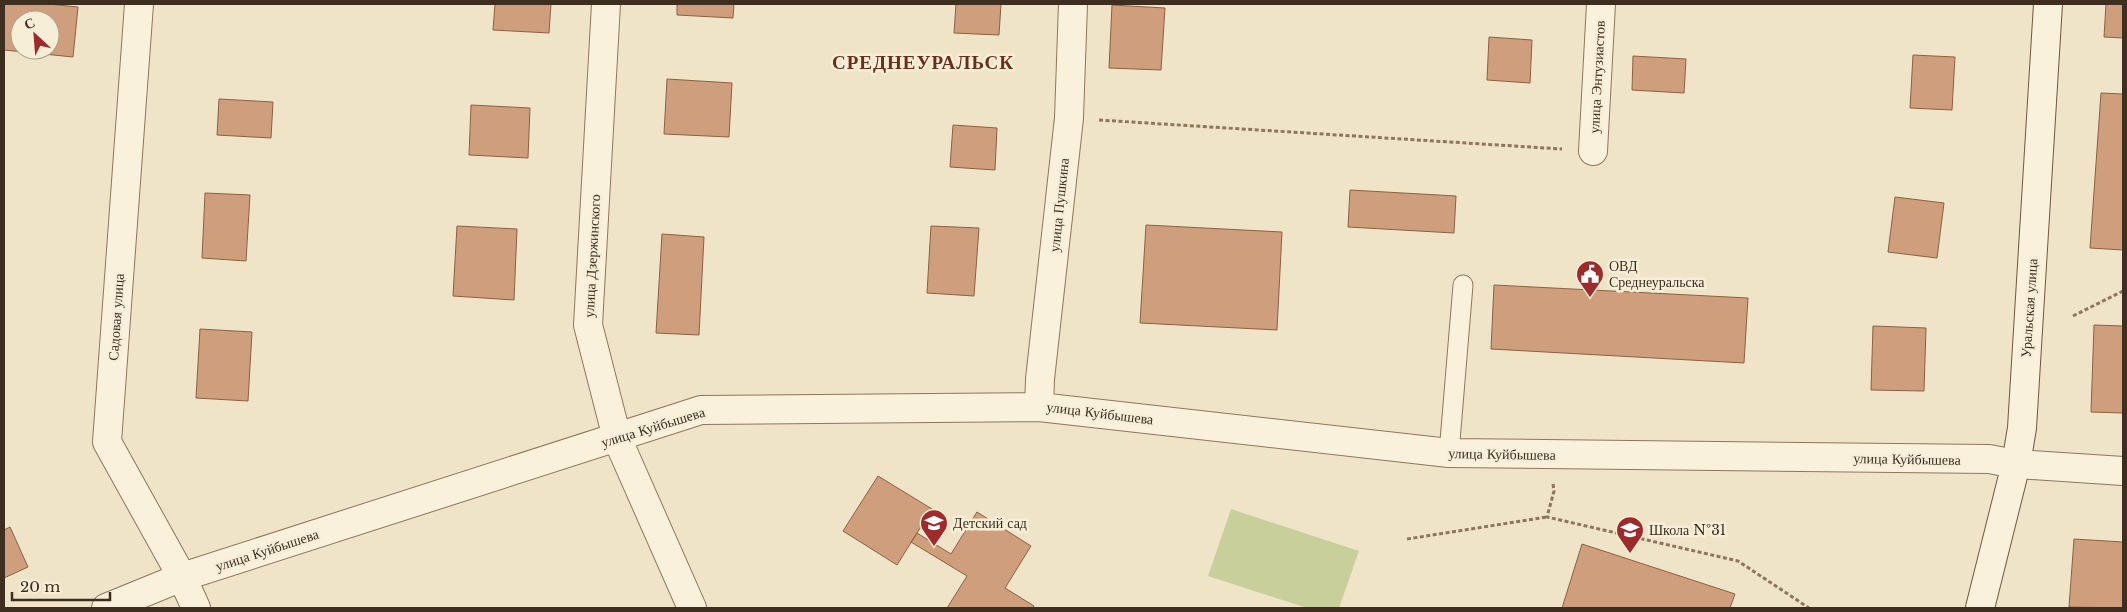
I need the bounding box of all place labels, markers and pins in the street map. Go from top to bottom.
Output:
place label: ОВД Среднеуральска [1609,257,1705,291]
public building icon: ОВД Среднеуральска [1575,259,1605,298]
school or university icon: Детский сад [919,508,949,547]
place label: Детский сад [953,514,1027,532]
school or university icon: Школа №31 [1615,515,1645,554]
place label: Школа №31 [1649,521,1726,539]

